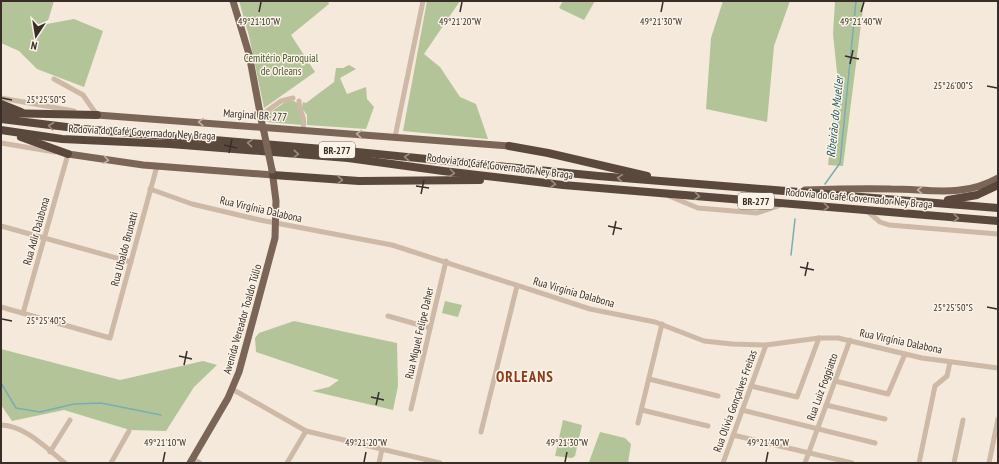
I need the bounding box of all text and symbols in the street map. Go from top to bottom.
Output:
text: 49°21'10"W [238,15,280,28]
text: 49°21'20"W [439,15,481,28]
text: 49°21'30"W [640,15,682,28]
text: 49°21'40"W [840,15,882,28]
north arrow [16,16,56,56]
text: N [30,38,38,53]
park label: Cemitério Paroquial de Orleans [244,51,319,78]
water label: Ribeirão do Mueller [823,74,846,158]
text: 25°26'00"S [933,79,973,92]
text: 25°25'50"S [26,93,66,106]
street label: Marginal BR-277 [223,106,287,124]
one-way arrow [198,117,204,126]
one-way arrow [48,121,54,130]
street label: Rodovia do Café Governador Ney Braga [68,121,216,143]
one-way arrow [356,130,362,139]
one-way arrow [247,138,253,147]
road number: BR-277 [319,142,355,158]
one-way arrow [293,149,299,158]
street label: Rodovia do Café Governador Ney Braga [426,150,574,182]
one-way arrow [404,152,410,161]
one-way arrow [103,155,109,164]
one-way arrow [449,168,455,177]
one-way arrow [617,173,623,182]
one-way arrow [337,176,343,185]
one-way arrow [550,179,556,188]
street label: Rodovia do Café Governador Ney Braga [785,185,933,211]
one-way arrow [917,185,923,194]
one-way arrow [694,191,700,200]
street label: Rua Virgínia Dalabona [219,193,303,225]
road number: BR-277 [738,193,774,209]
street label: Rua Adir Dalabona [20,195,52,267]
one-way arrow [823,202,829,211]
street label: Rua Ubaldo Brunatti [107,210,141,288]
one-way arrow [953,213,959,222]
street label: Avenida Vereador Toaldo Túlio [220,262,264,376]
street label: Rua Virgínia Dalabona [532,274,616,310]
street label: Rua Miguel Felipe Daher [402,286,436,380]
text: 25°25'50"S [933,301,973,314]
text: 25°25'40"S [26,314,66,327]
street label: Rua Virgínia Dalabona [858,325,944,357]
street label: Rua Olívia Gonçalves Freitas [710,348,760,454]
street label: Rua Luiz Foggiatto [803,351,841,423]
district label: ORLEANS [496,367,554,386]
text: 49°21'10"W [144,436,186,449]
text: 49°21'20"W [345,436,387,449]
text: 49°21'30"W [546,436,588,449]
text: 49°21'40"W [747,436,789,449]

